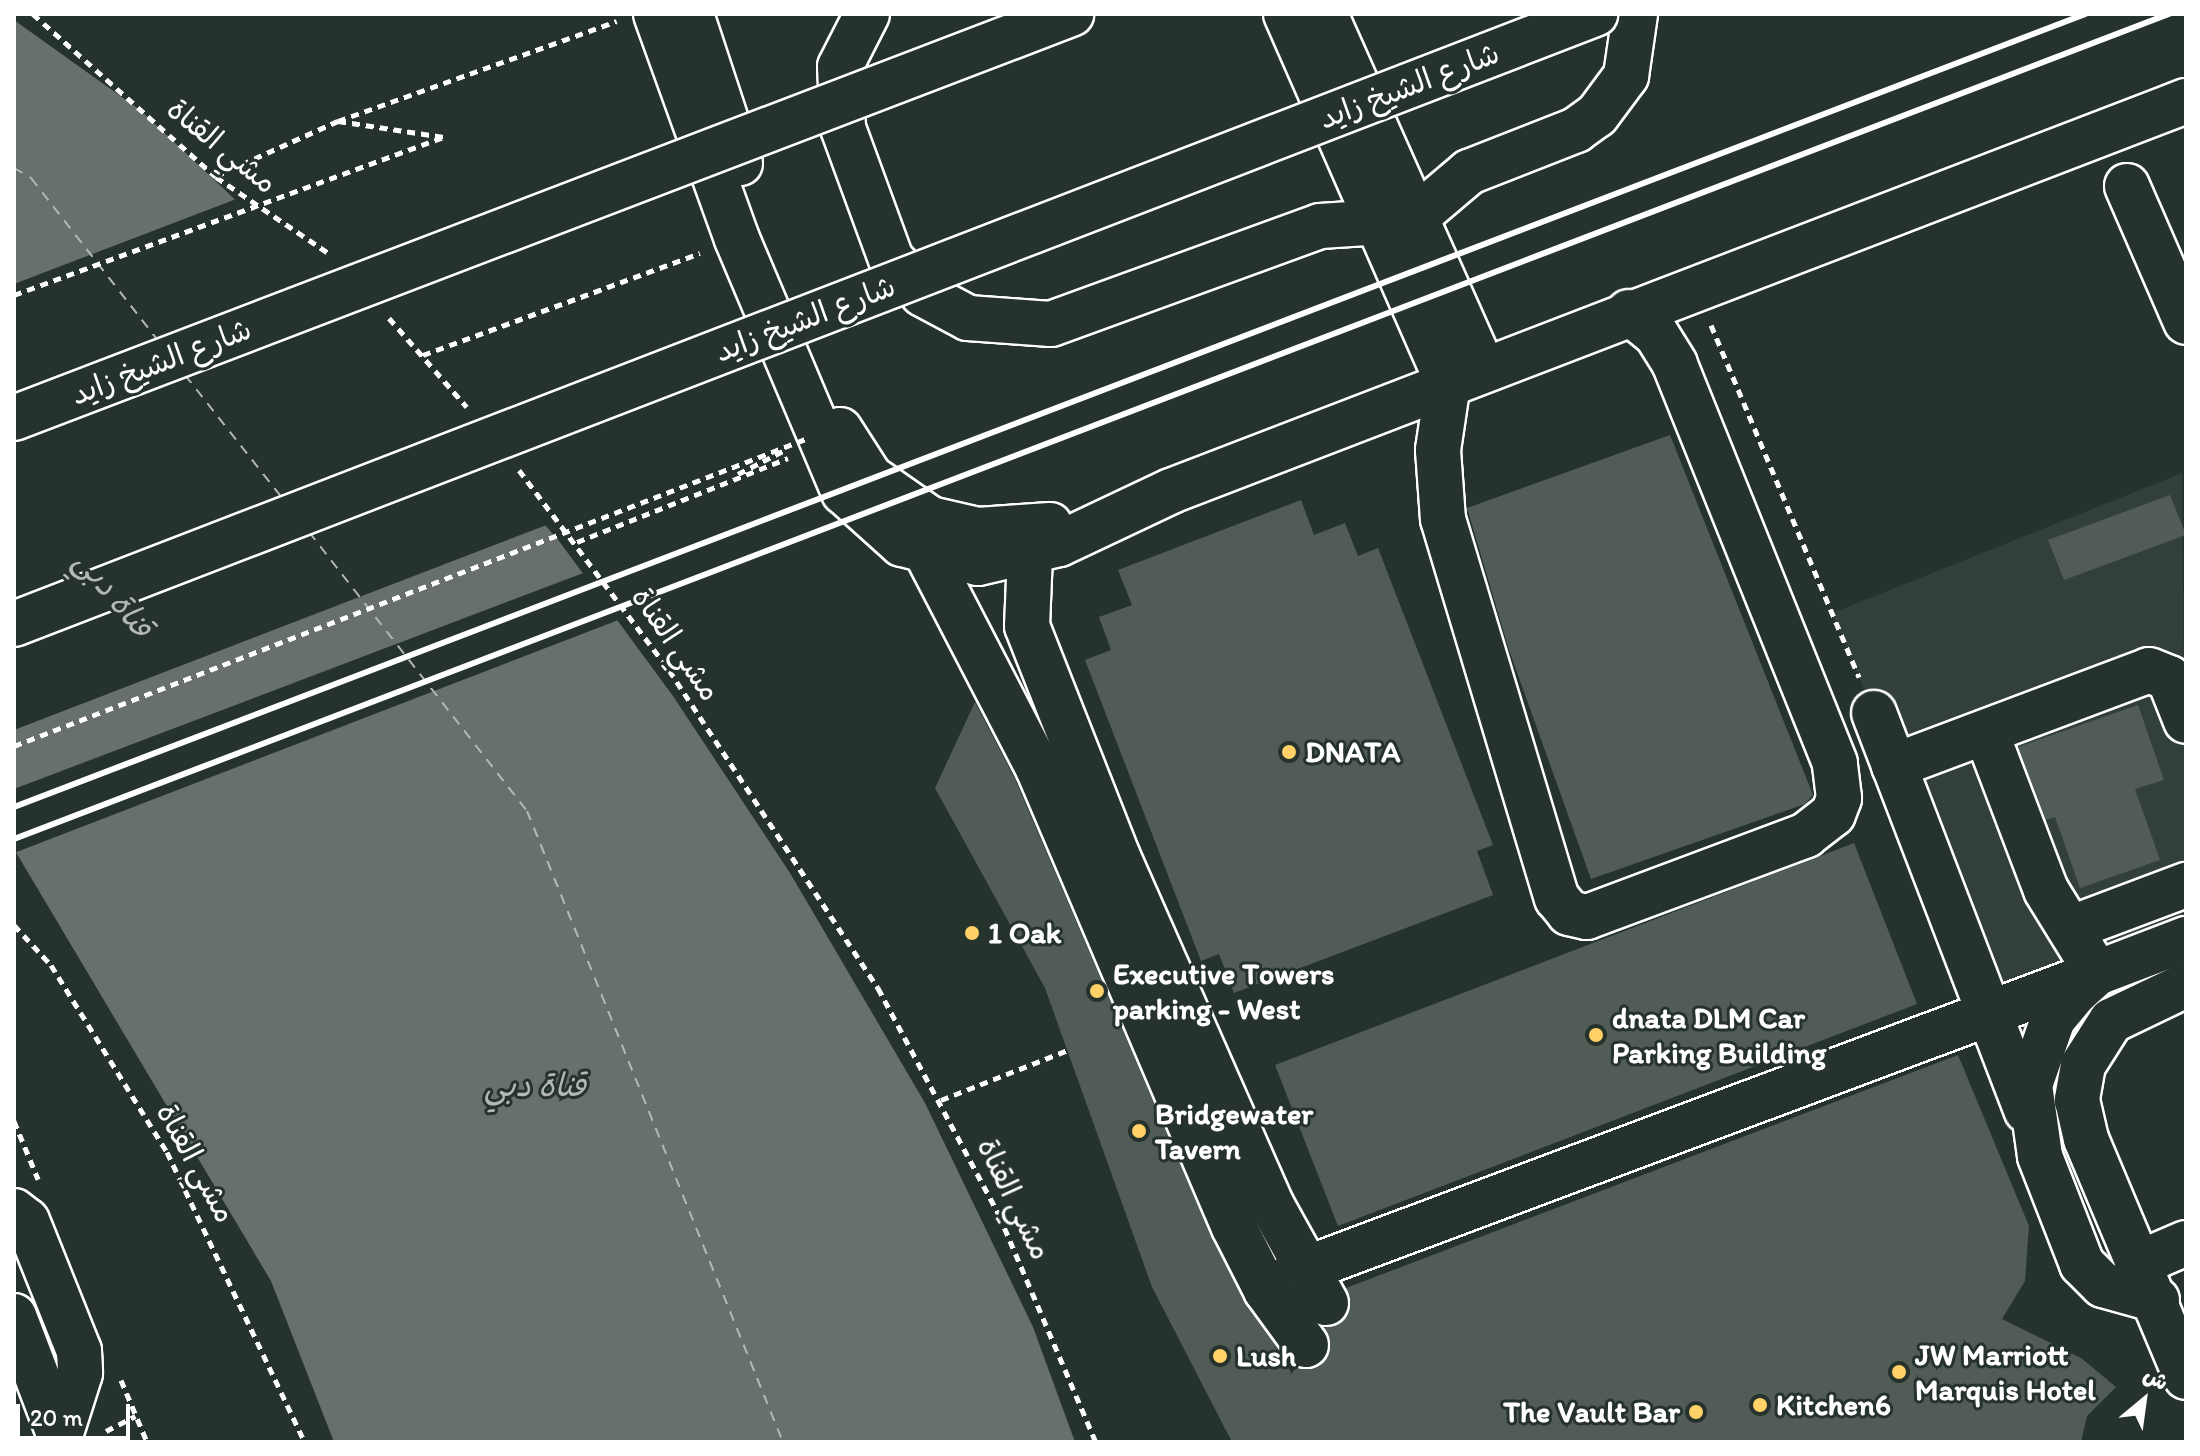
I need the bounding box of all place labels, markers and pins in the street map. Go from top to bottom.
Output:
place label: DNATA [1305,734,1400,770]
marker: DNATA [1280,743,1298,761]
place label: 1 Oak [988,915,1061,951]
marker: 1 Oak [963,924,981,942]
place label: Executive Towers parking - West [1113,956,1331,1026]
marker: Executive Towers parking - West [1088,982,1106,1000]
place label: dnata DLM Car Parking Building [1612,1000,1826,1070]
marker: dnata DLM Car Parking Building [1587,1026,1605,1044]
place label: Bridgewater Tavern [1155,1096,1313,1166]
marker: Bridgewater Tavern [1130,1122,1148,1140]
place label: JW Marriott Marquis Hotel [1915,1337,2096,1408]
place label: Lush [1236,1338,1296,1374]
marker: Lush [1211,1347,1229,1365]
marker: JW Marriott Marquis Hotel [1890,1363,1908,1381]
place label: Kitchen6 [1776,1387,1891,1423]
place label: The Vault Bar [1504,1394,1680,1430]
marker: Kitchen6 [1751,1396,1769,1414]
marker: The Vault Bar [1687,1403,1705,1421]

